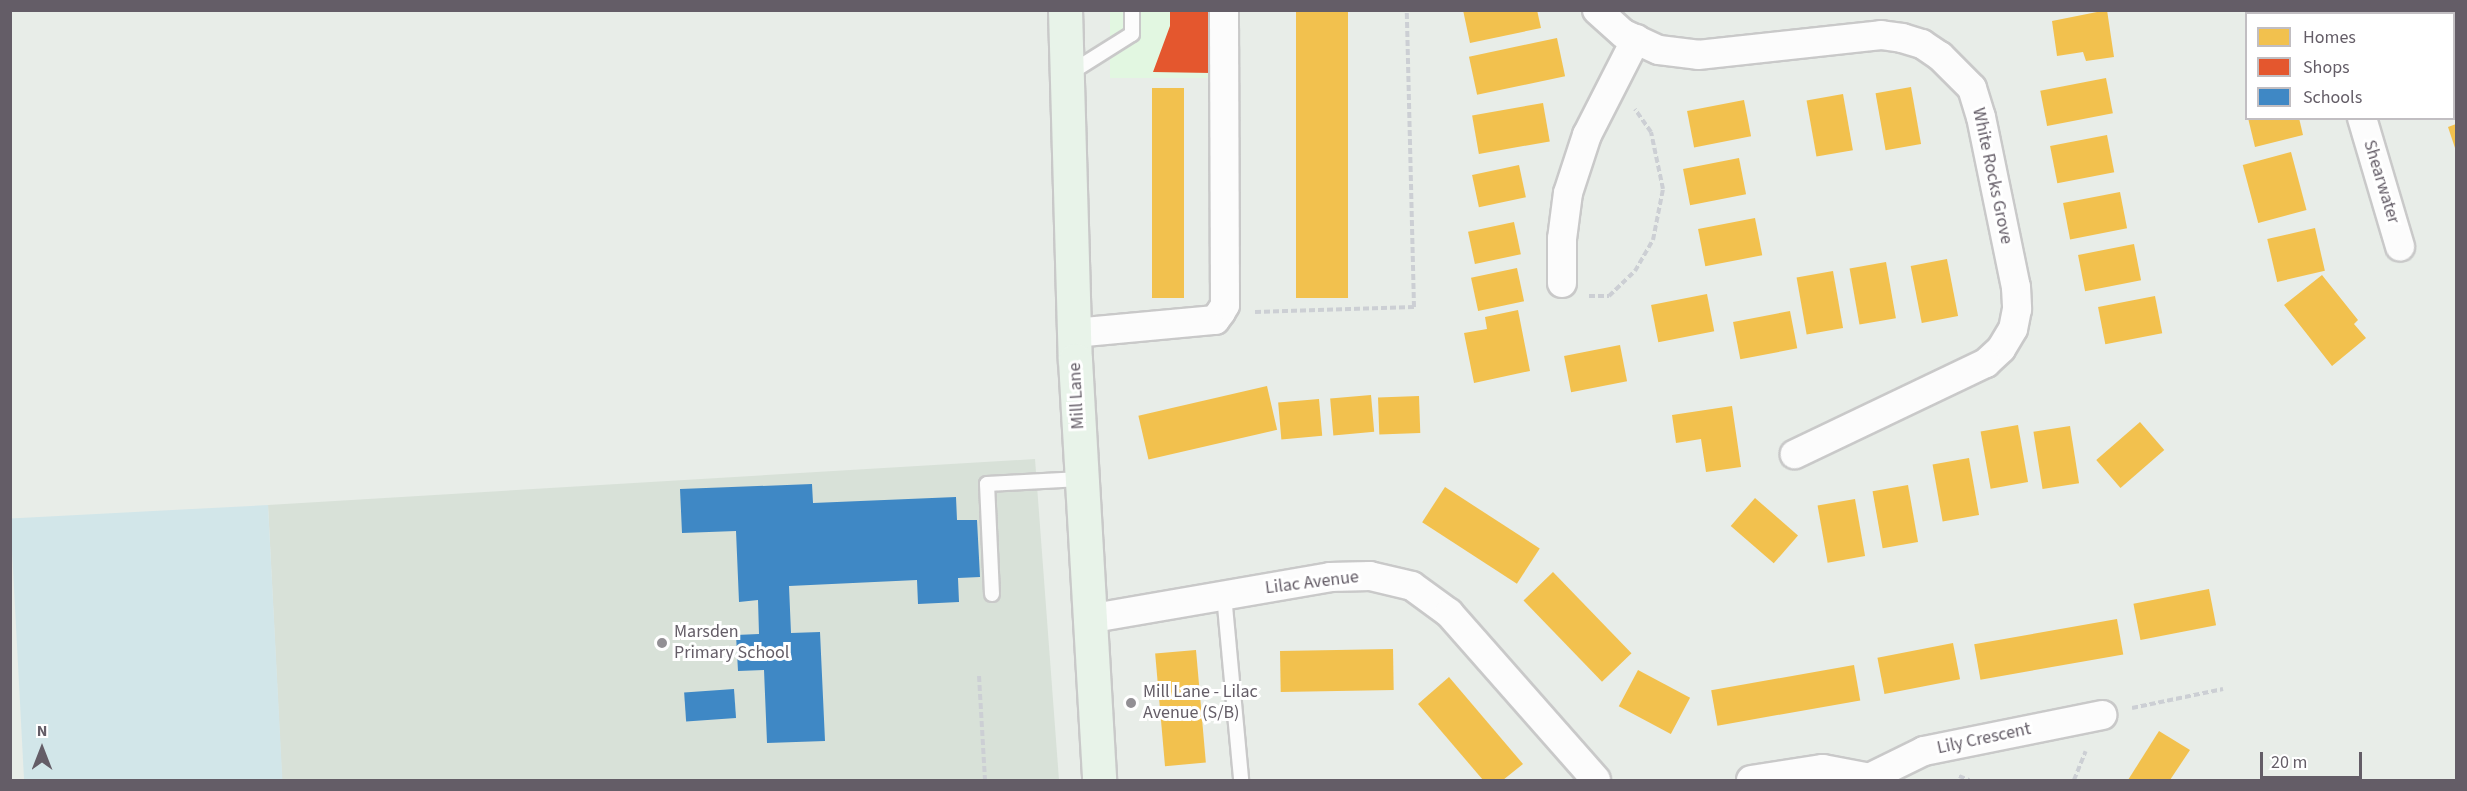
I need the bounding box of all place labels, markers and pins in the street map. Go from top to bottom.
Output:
place label: Marsden Primary School [674,622,789,664]
marker: Marsden Primary School [655,636,669,650]
place label: Mill Lane - Lilac Avenue (S/B) [1143,682,1258,724]
marker: Mill Lane - Lilac Avenue (S/B) [1124,696,1138,710]

